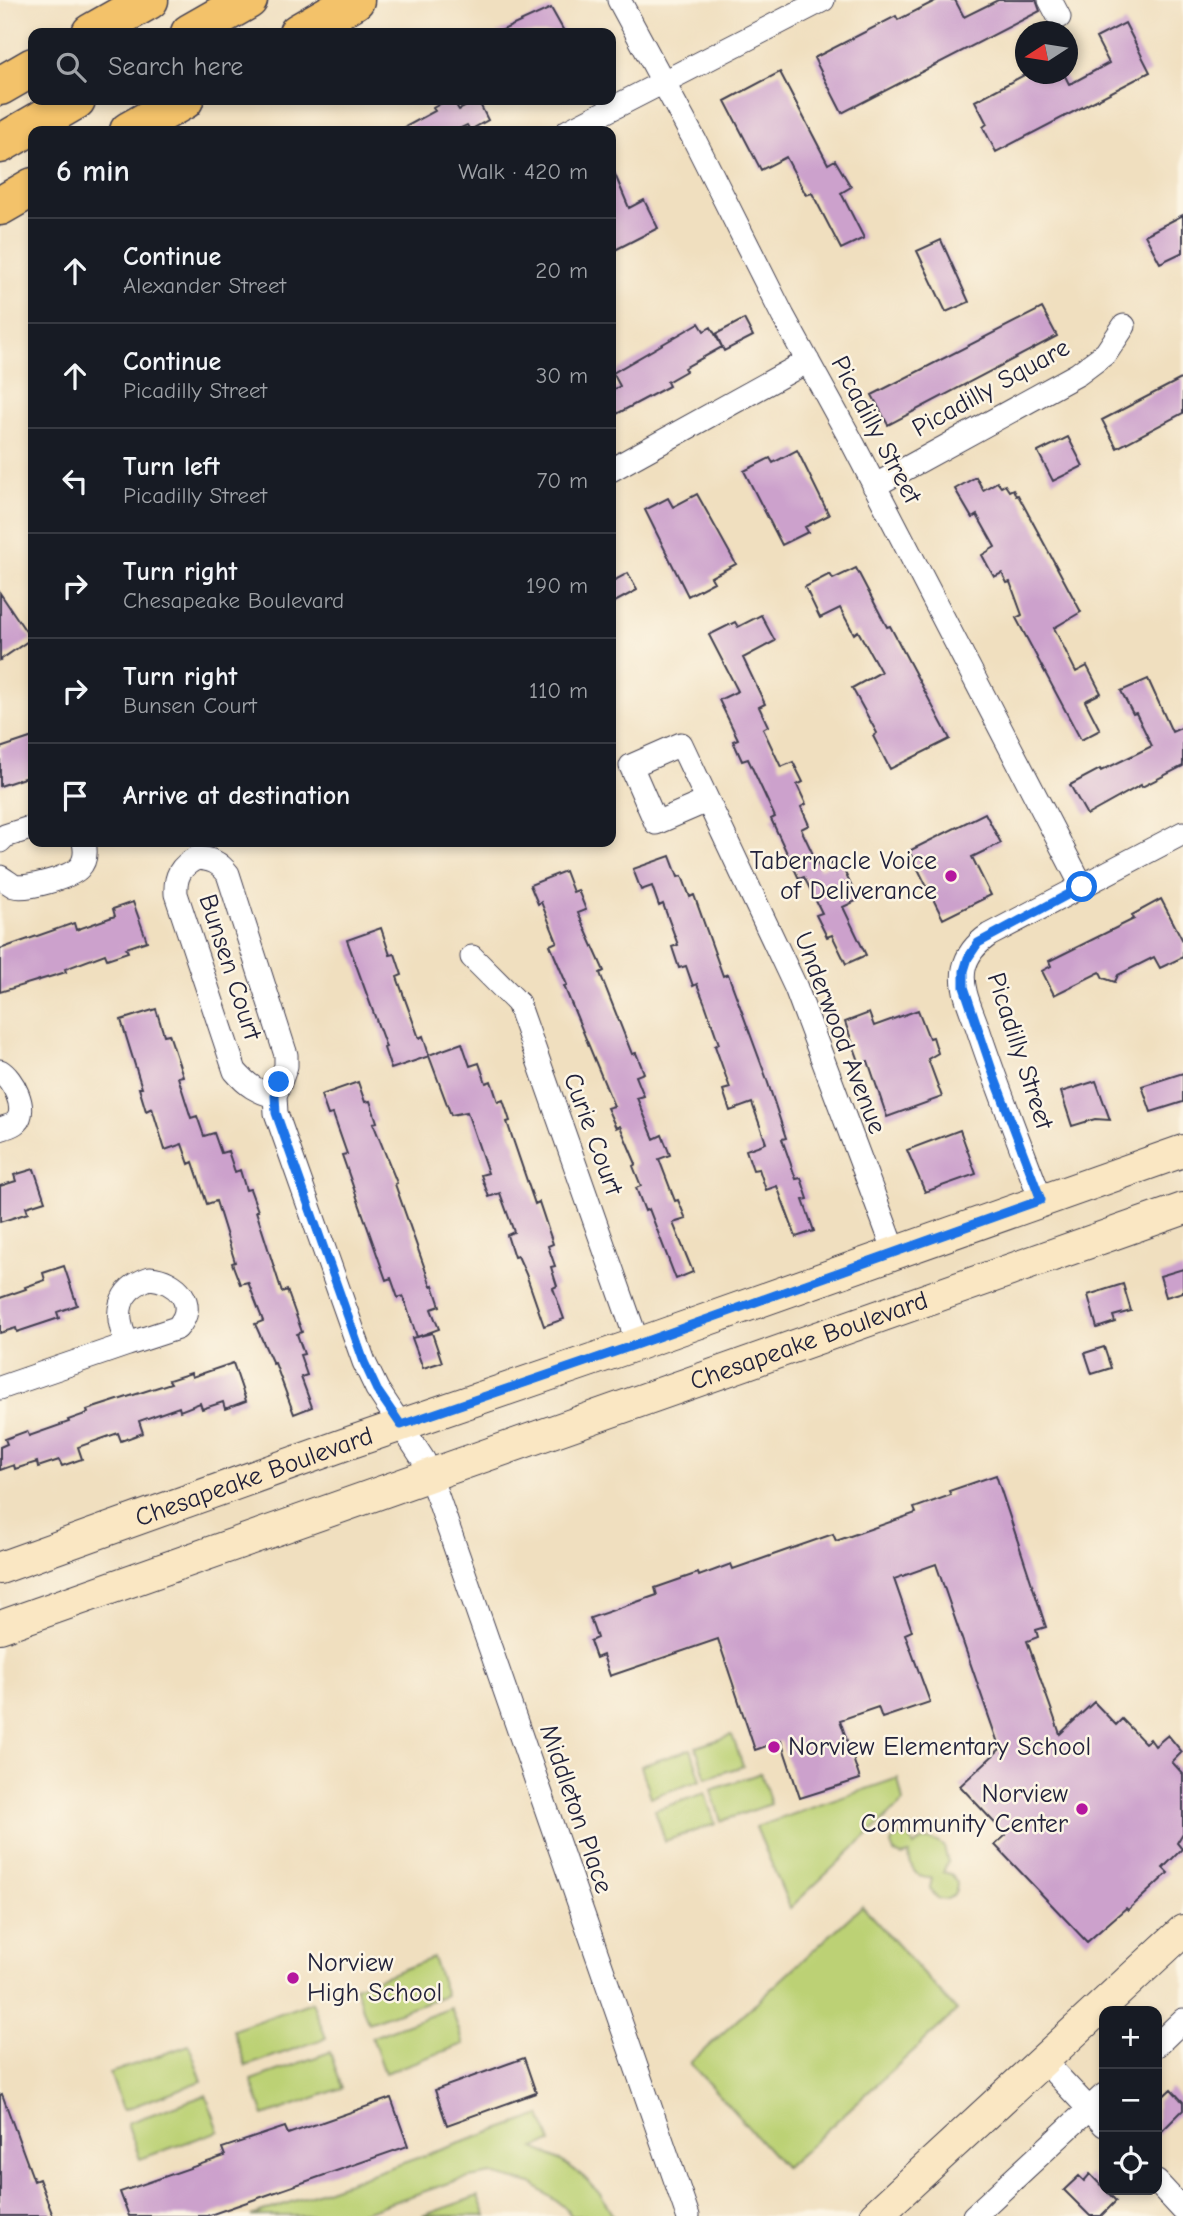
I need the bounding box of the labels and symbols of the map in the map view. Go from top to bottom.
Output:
north arrow [1015,21,1078,84]
street label: Picadilly Square [907,332,1075,444]
street label: Picadilly Street [825,351,928,510]
place label: Tabernacle Voice of Deliverance [750,846,937,906]
marker: Tabernacle Voice of Deliverance [943,868,959,884]
route start [1066,871,1097,902]
street label: Bunsen Court [192,890,268,1045]
street label: Underwood Avenue [788,928,892,1138]
street label: Picadilly Street [981,969,1060,1135]
route end [263,1066,294,1097]
street label: Curie Court [557,1069,630,1201]
street label: Chesapeake Boulevard [686,1285,932,1397]
street label: Chesapeake Boulevard [131,1421,377,1533]
street label: Middleton Place [533,1721,619,1897]
place label: Norview Elementary School [788,1732,1091,1762]
marker: Norview Elementary School [766,1739,782,1755]
place label: Norview Community Center [861,1779,1069,1839]
marker: Norview Community Center [1074,1801,1090,1817]
place label: Norview High School [307,1948,442,2008]
marker: Norview High School [285,1970,301,1986]

